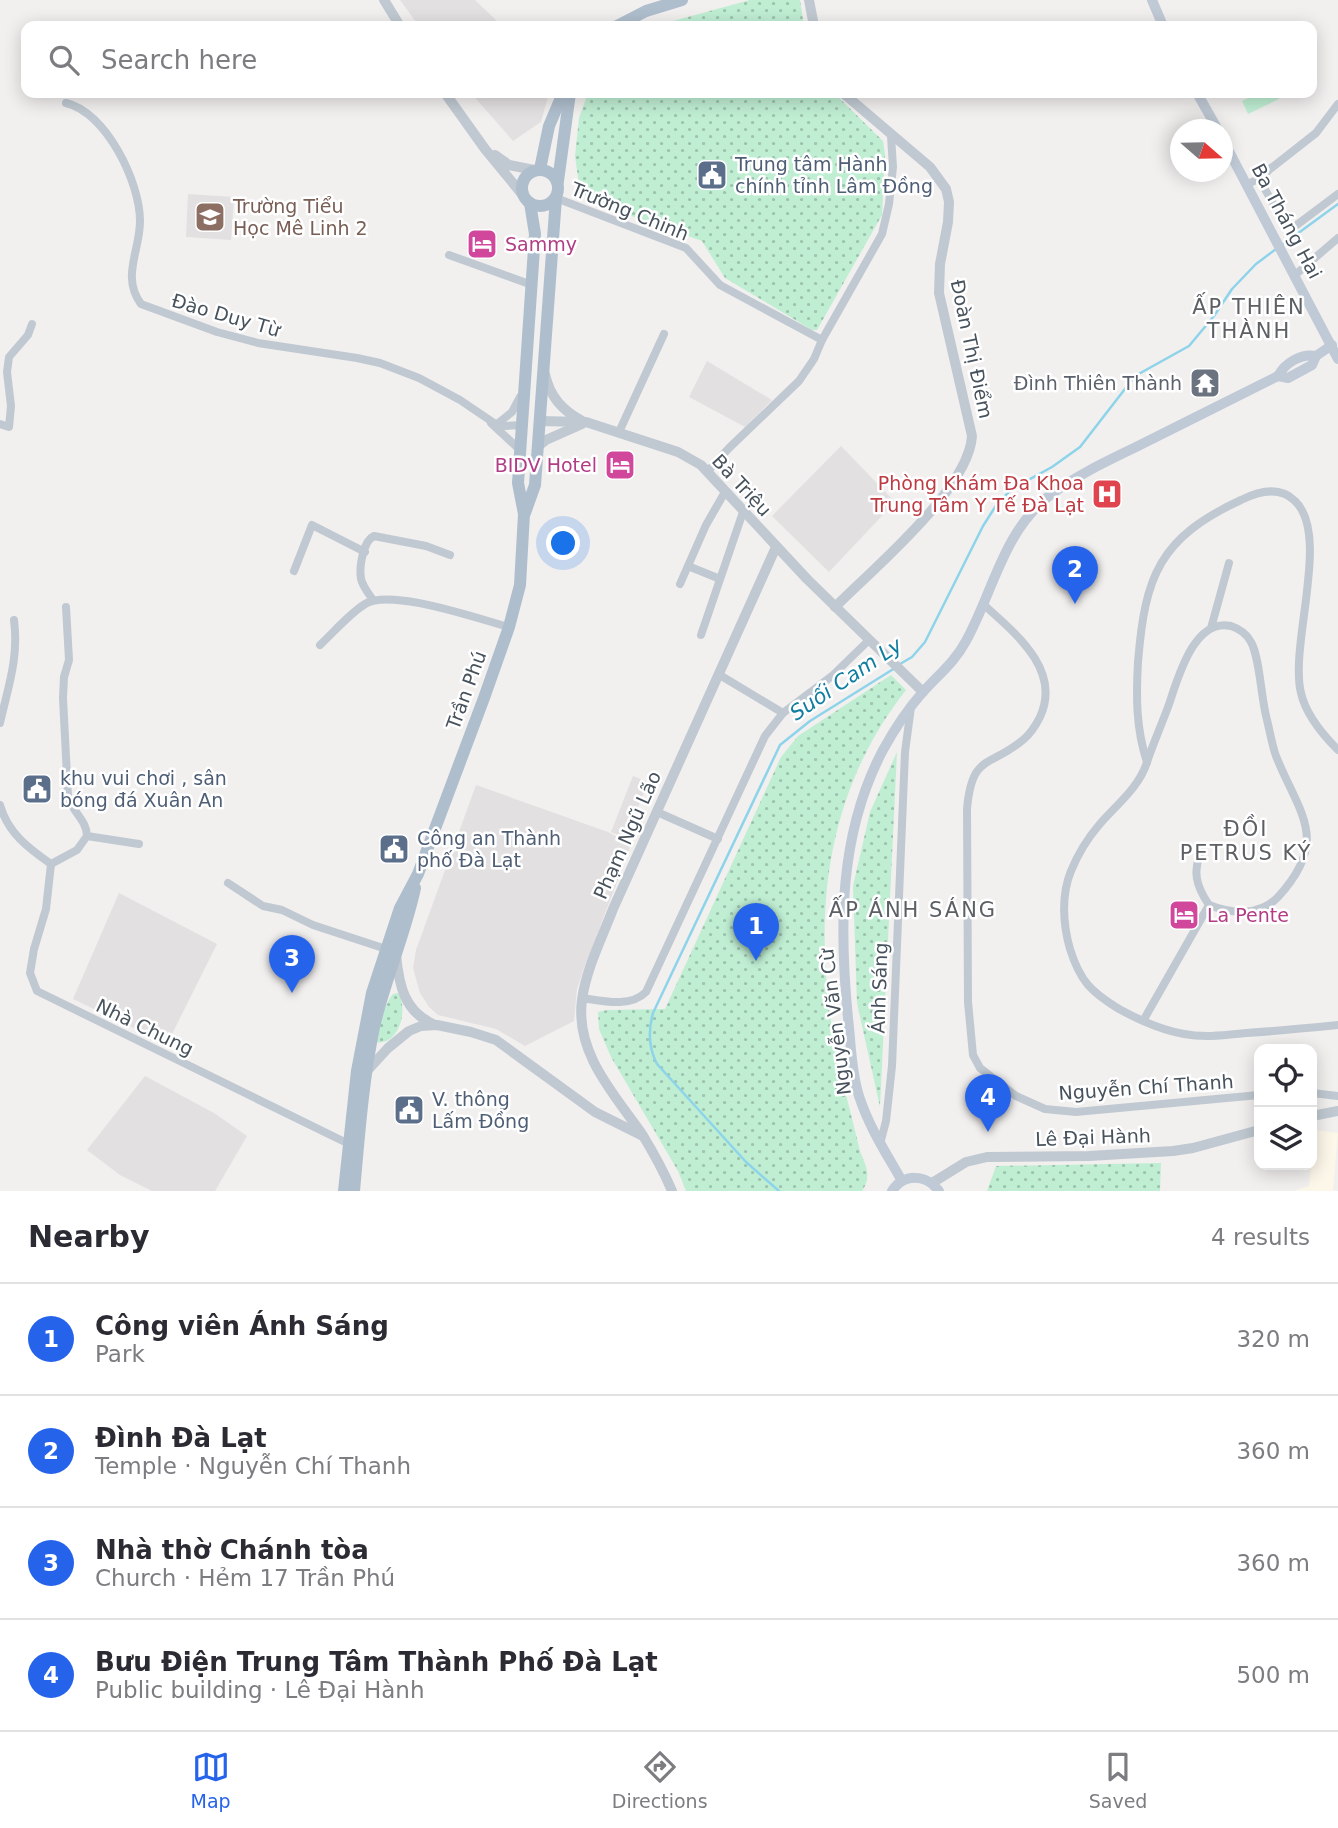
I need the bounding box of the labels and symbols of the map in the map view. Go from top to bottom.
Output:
north arrow [1170,119,1233,182]
place label: Trung tâm Hành chính tỉnh Lâm Đồng [734,153,933,197]
public building icon: Trung tâm Hành chính tỉnh Lâm Đồng [695,158,729,192]
street label: Ba Tháng Hai [1247,160,1327,282]
street label: Trường Chinh [567,177,692,245]
place label: Trường Tiểu Học Mê Linh 2 [232,195,368,239]
school or university icon: Trường Tiểu Học Mê Linh 2 [193,200,227,234]
hotel icon: Sammy [465,227,499,261]
place label: Sammy [505,233,577,255]
street label: Đoàn Thị Điểm [947,278,997,420]
street label: Đào Duy Từ [169,289,284,341]
district label: ẤP THIÊN THÀNH [1192,292,1306,343]
temple icon: Đình Thiên Thành [1188,366,1222,400]
place label: Đình Thiên Thành [1014,372,1182,394]
hotel icon: BIDV Hotel [603,448,637,482]
street label: Bà Triệu [708,450,776,520]
place label: BIDV Hotel [495,454,597,476]
place label: Phòng Khám Đa Khoa Trung Tâm Y Tế Đà Lạt [870,472,1084,516]
hospital icon: Phòng Khám Đa Khoa Trung Tâm Y Tế Đà Lạt [1090,477,1124,511]
your location [546,526,580,560]
pin: 2 [1052,546,1098,604]
water label: Suối Cam Ly [785,632,907,725]
street label: Trần Phú [441,648,490,733]
place label: khu vui chơi , sân bóng đá Xuân An [60,767,227,811]
street label: Phạm Ngũ Lão [589,768,665,902]
public building icon: khu vui chơi , sân bóng đá Xuân An [20,772,54,806]
district label: ĐỒI PETRUS KÝ [1180,814,1312,865]
place label: Công an Thành phố Đà Lạt [417,827,561,871]
public building icon: Công an Thành phố Đà Lạt [377,832,411,866]
district label: ẤP ÁNH SÁNG [829,895,997,922]
hotel icon: La Pente [1167,898,1201,932]
pin: 1 [733,903,779,961]
place label: La Pente [1207,904,1289,926]
pin: 3 [269,935,315,993]
street label: Ánh Sáng [866,942,892,1034]
street label: Nguyễn Văn Cừ [815,947,855,1096]
street label: Nhà Chung [93,994,197,1060]
street label: Nguyễn Chí Thanh [1058,1070,1234,1104]
pin: 4 [965,1074,1011,1132]
place label: V. thông Lấm Đồng [432,1088,529,1132]
public building icon: V. thông Lấm Đồng [392,1093,426,1127]
street label: Lê Đại Hành [1035,1124,1151,1150]

